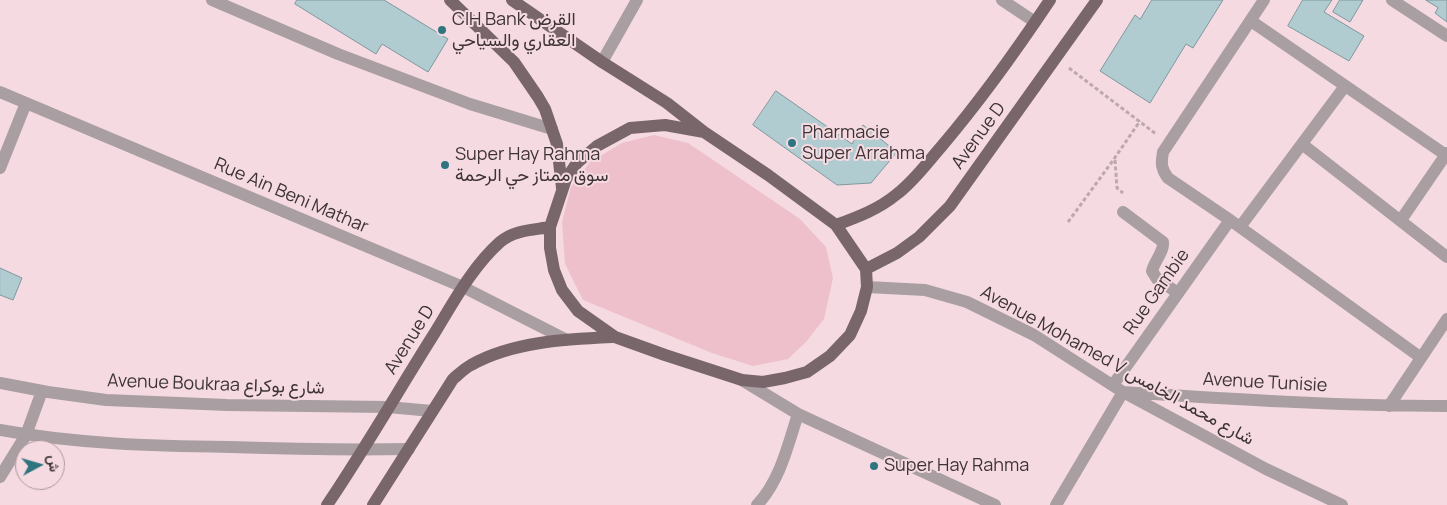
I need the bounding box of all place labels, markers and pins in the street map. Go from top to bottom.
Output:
place label: CIH Bank القرض العقاري والسياحي [452,9,576,52]
marker: CIH Bank القرض العقاري والسياحي [436,24,448,36]
place label: Pharmacie Super Arrahma [802,122,925,164]
marker: Pharmacie Super Arrahma [786,137,798,149]
place label: Super Hay Rahma سوق ممتاز حي الرحمة [455,144,608,186]
marker: Super Hay Rahma سوق ممتاز حي الرحمة [439,159,451,171]
place label: Super Hay Rahma [884,455,1029,477]
marker: Super Hay Rahma [868,460,880,472]

